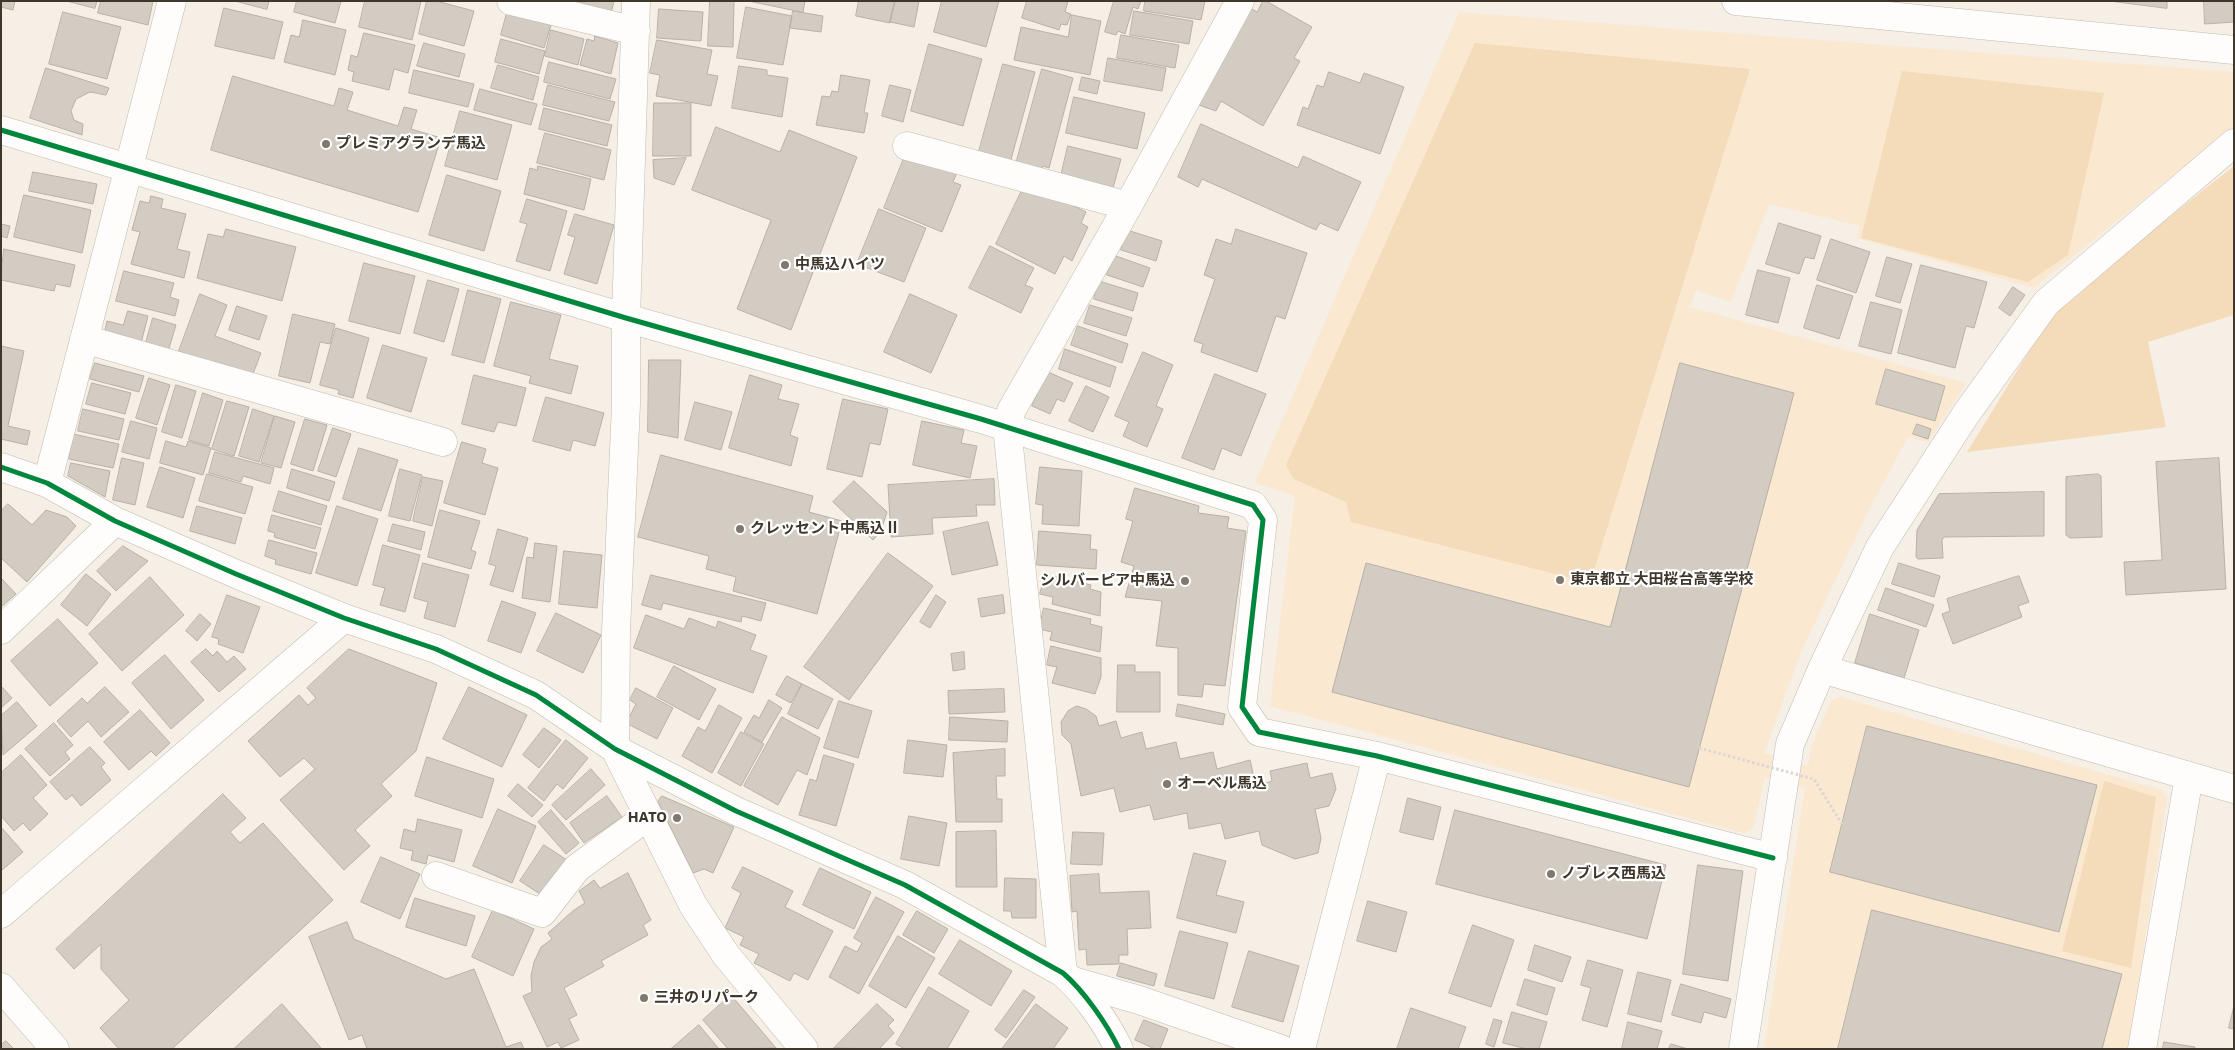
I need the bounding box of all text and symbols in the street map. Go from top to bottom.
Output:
place label: プレミアグランデ馬込 [336,135,486,153]
marker: プレミアグランデ馬込 [320,138,332,150]
place label: 中馬込ハイツ [795,256,885,274]
marker: 中馬込ハイツ [779,259,791,271]
place label: クレッセント中馬込Ⅱ [750,520,900,538]
marker: クレッセント中馬込Ⅱ [734,523,746,535]
place label: 東京都立 大田桜台高等学校 [1570,571,1754,589]
place label: シルバーピア中馬込 [1040,572,1175,590]
marker: 東京都立 大田桜台高等学校 [1554,574,1566,586]
marker: シルバーピア中馬込 [1179,575,1191,587]
place label: オーベル馬込 [1177,775,1267,793]
marker: オーベル馬込 [1161,778,1173,790]
place label: HATO [628,809,667,827]
marker: HATO [671,812,683,824]
place label: ノブレス西馬込 [1561,865,1666,883]
marker: ノブレス西馬込 [1545,868,1557,880]
place label: 三井のリパーク [654,989,759,1007]
marker: 三井のリパーク [638,992,650,1004]

